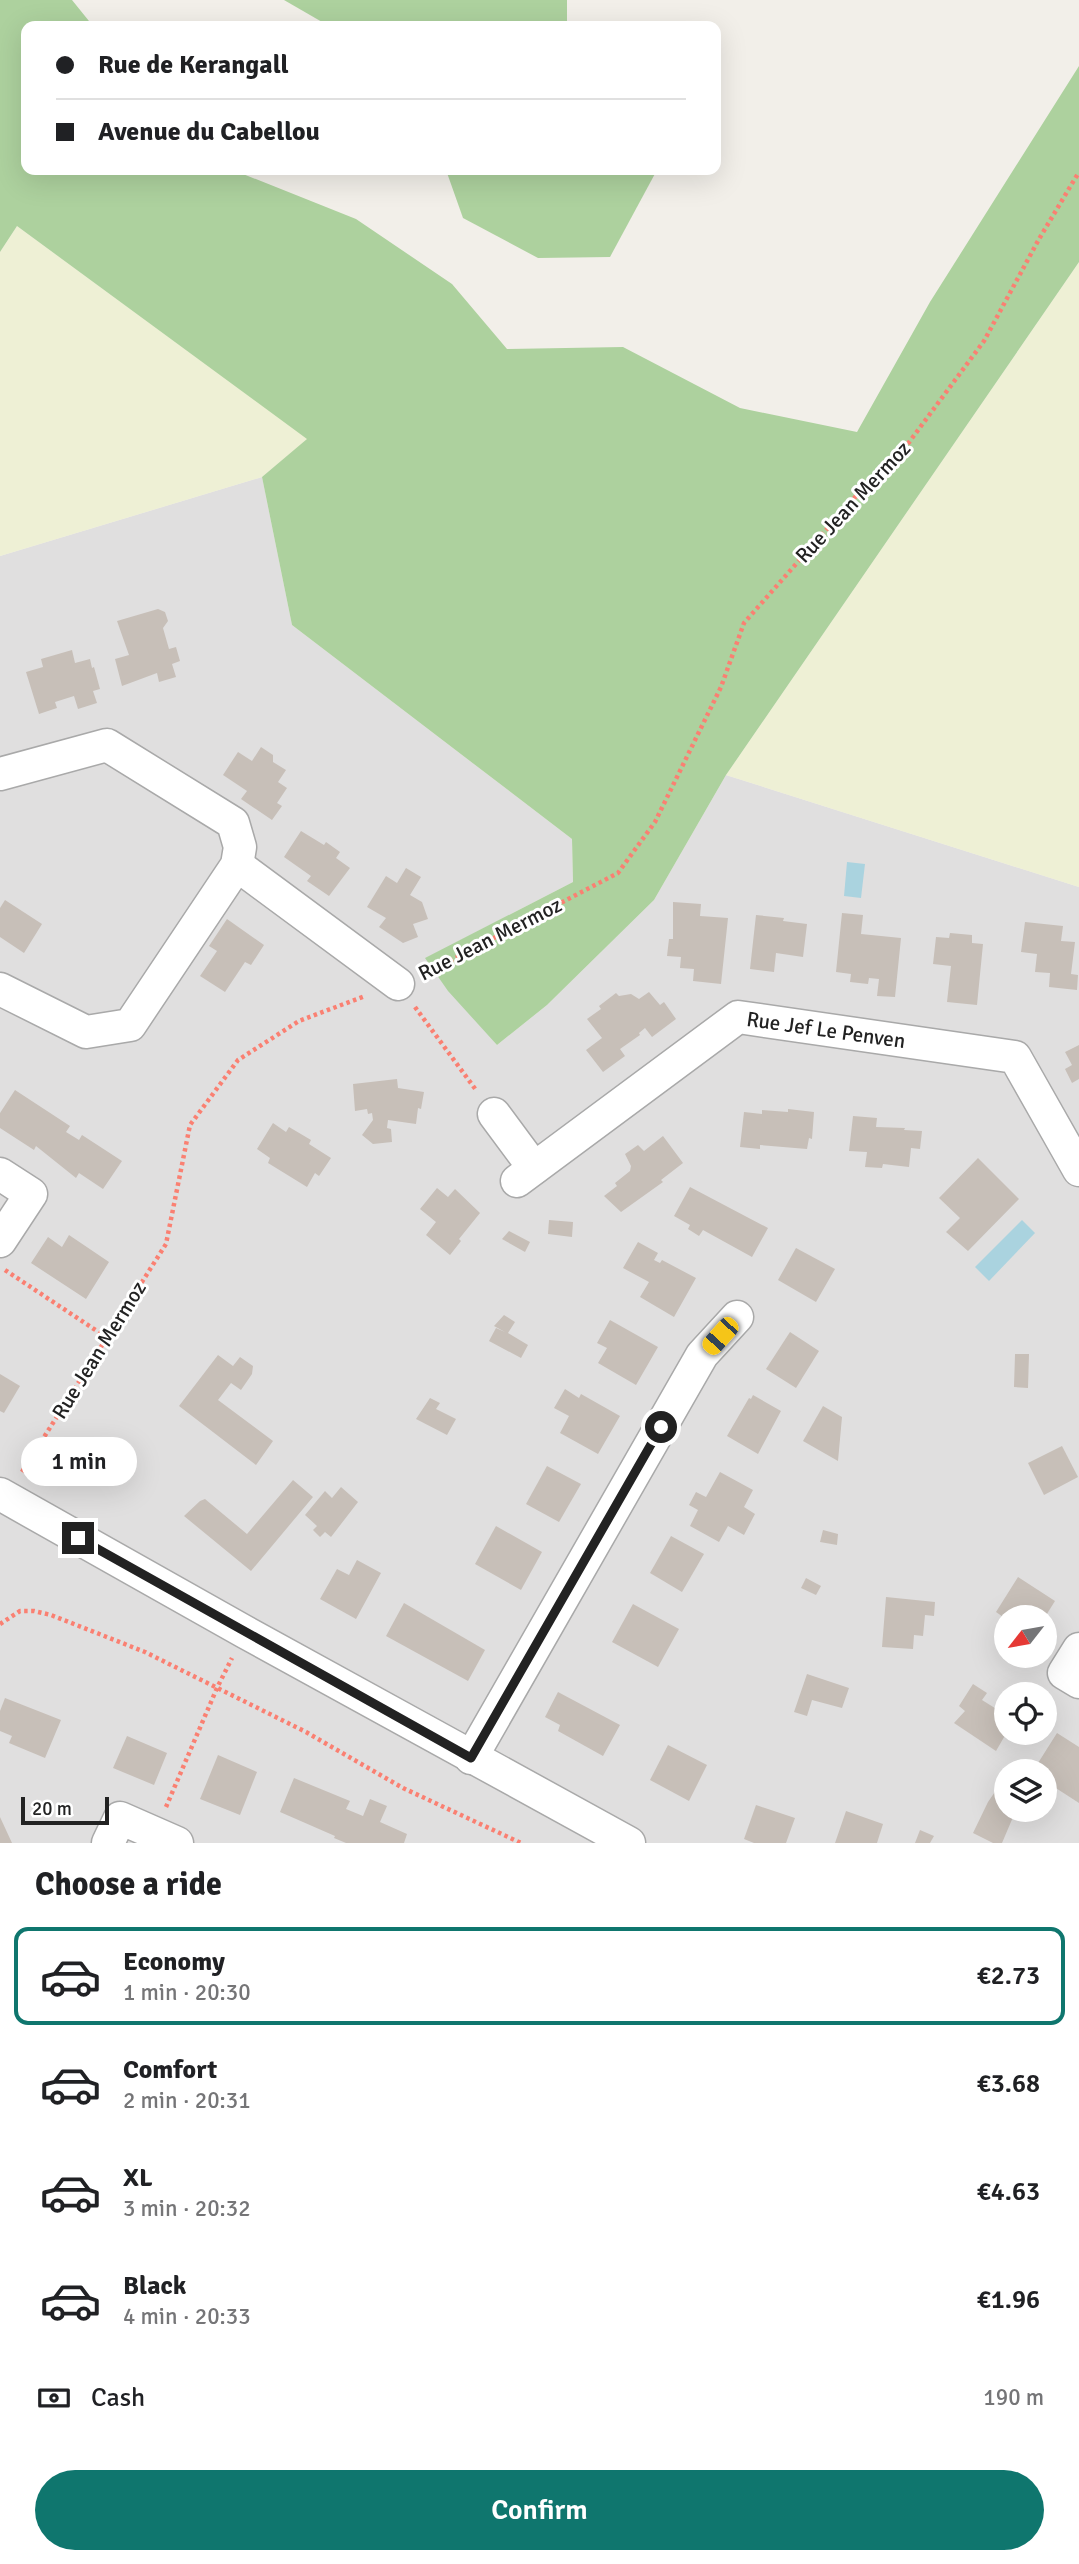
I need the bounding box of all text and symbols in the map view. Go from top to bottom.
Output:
text: Rue de Kerangall [98,49,289,81]
text: Avenue du Cabellou [98,116,320,148]
street label: Rue Jean Mermoz [790,436,916,568]
street label: Rue Jean Mermoz [414,892,566,986]
street label: Rue Jef Le Penven [745,1006,907,1054]
street label: Rue Jean Mermoz [46,1276,152,1424]
car [699,1313,742,1359]
route start [645,1411,677,1443]
callout: 1 min [20,1436,136,1486]
text: 1 min [51,1447,107,1476]
route end [62,1522,94,1554]
north arrow [994,1605,1057,1668]
map controls [994,1605,1057,1822]
button: locate [994,1682,1057,1745]
button: layers [994,1759,1057,1822]
scale bar [21,1794,108,1826]
text: 20 m [32,1797,72,1821]
text: Choose a ride [35,1865,222,1904]
icon: car [39,1945,102,2008]
text: Economy [123,1946,225,1978]
text: €2.73 [977,1960,1040,1992]
text: 1 min · 20:30 [123,1978,251,2007]
icon: car [39,2053,102,2116]
text: Comfort [123,2054,217,2086]
text: €3.68 [977,2068,1040,2100]
text: 2 min · 20:31 [123,2086,251,2115]
icon: car [39,2161,102,2224]
text: XL [123,2162,153,2194]
text: €4.63 [977,2176,1040,2208]
text: 3 min · 20:32 [123,2194,251,2223]
icon: car [39,2269,102,2332]
text: Black [123,2270,186,2302]
text: €1.96 [977,2284,1040,2316]
text: 4 min · 20:33 [123,2302,251,2331]
icon: cash [35,2379,73,2417]
text: Cash [91,2382,145,2414]
text: 190 m [983,2383,1044,2412]
button: Confirm [35,2470,1044,2550]

